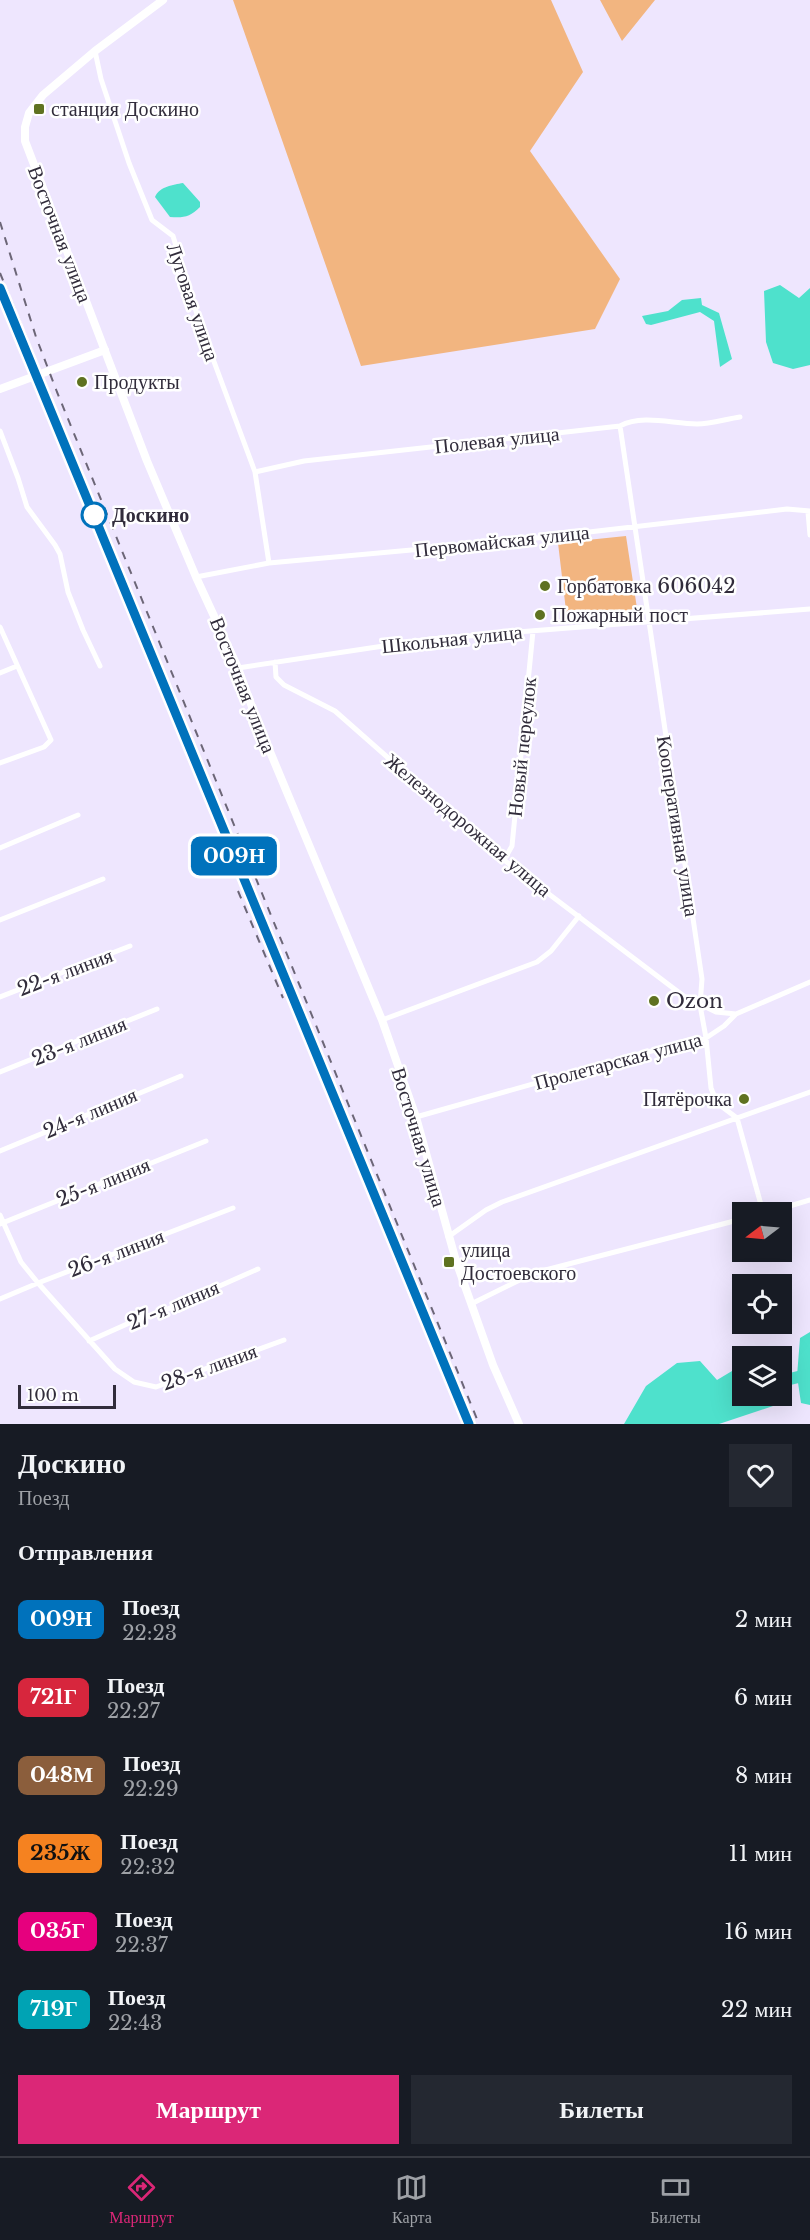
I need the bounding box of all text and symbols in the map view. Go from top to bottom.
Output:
place label: станция Доскино [51,97,199,121]
marker: станция Доскино [32,102,46,116]
street label: Восточная улица [23,162,97,306]
street label: Луговая улица [162,240,224,364]
place label: Продукты [94,370,180,394]
marker: Продукты [75,375,89,389]
street label: Полевая улица [433,421,561,458]
marker: Доскино [81,502,107,528]
place label: Доскино [112,503,189,527]
street label: Первомайская улица [413,520,591,562]
place label: Горбатовка 606042 [557,574,736,598]
marker: Горбатовка 606042 [538,579,552,593]
place label: Пожарный пост [552,603,688,627]
marker: Пожарный пост [533,608,547,622]
street label: Восточная улица [205,613,281,757]
street label: Школьная улица [380,620,524,658]
street label: Новый переулок [503,676,541,818]
street label: Кооперативная улица [652,734,704,918]
street label: Железнодорожная улица [380,748,556,902]
line badge: 009Н [192,836,276,876]
text: 009Н [203,843,265,869]
street label: 22-я линия [14,943,116,1001]
place label: Ozon [666,989,723,1013]
marker: Ozon [647,994,661,1008]
street label: 23-я линия [28,1011,130,1071]
street label: Пролетарская улица [532,1027,704,1095]
street label: Восточная улица [386,1064,452,1210]
street label: 24-я линия [40,1083,140,1143]
place label: Пятёрочка [643,1087,732,1111]
marker: Пятёрочка [737,1092,751,1106]
street label: 25-я линия [53,1152,153,1212]
north arrow [732,1202,792,1262]
map controls [732,1202,792,1406]
street label: 26-я линия [65,1224,167,1282]
place label: улица Достоевского [461,1238,576,1285]
marker: улица Достоевского [442,1255,456,1269]
button: locate [732,1274,792,1334]
street label: 27-я линия [123,1275,223,1335]
street label: 28-я линия [158,1339,260,1395]
button: layers [732,1346,792,1406]
scale bar [18,1382,116,1410]
text: 100 m [27,1385,79,1405]
button: heart [729,1444,792,1507]
text: Доскино [18,1446,126,1481]
text: Поезд [18,1486,70,1510]
text: Отправления [18,1539,153,1566]
text: Поезд [122,1594,180,1621]
text: 009Н [30,1606,92,1632]
text: 2 мин [735,1606,792,1633]
text: 22:23 [122,1621,177,1645]
text: Поезд [107,1672,164,1699]
text: 721Г [30,1684,77,1710]
text: 6 мин [734,1684,792,1711]
text: 22:27 [107,1699,160,1723]
text: Поезд [123,1750,180,1777]
text: 048М [30,1762,93,1788]
text: 8 мин [735,1762,792,1789]
text: 22:29 [123,1777,179,1801]
text: Поезд [120,1828,178,1855]
text: 235Ж [30,1840,90,1866]
text: 11 мин [729,1840,792,1867]
text: 22:32 [120,1855,175,1879]
text: Поезд [115,1906,173,1933]
text: 035Г [30,1918,85,1944]
text: 16 мин [724,1918,792,1945]
text: 22:37 [115,1933,168,1957]
text: Поезд [108,1984,165,2011]
text: 719Г [30,1996,78,2022]
text: 22 мин [721,1996,792,2023]
text: 22:43 [108,2011,162,2035]
button: Маршрут [18,2075,399,2144]
button: Билеты [411,2075,792,2144]
tab: Маршрут [109,2171,174,2227]
tab: Карта [392,2171,432,2227]
tab: Билеты [650,2171,701,2227]

